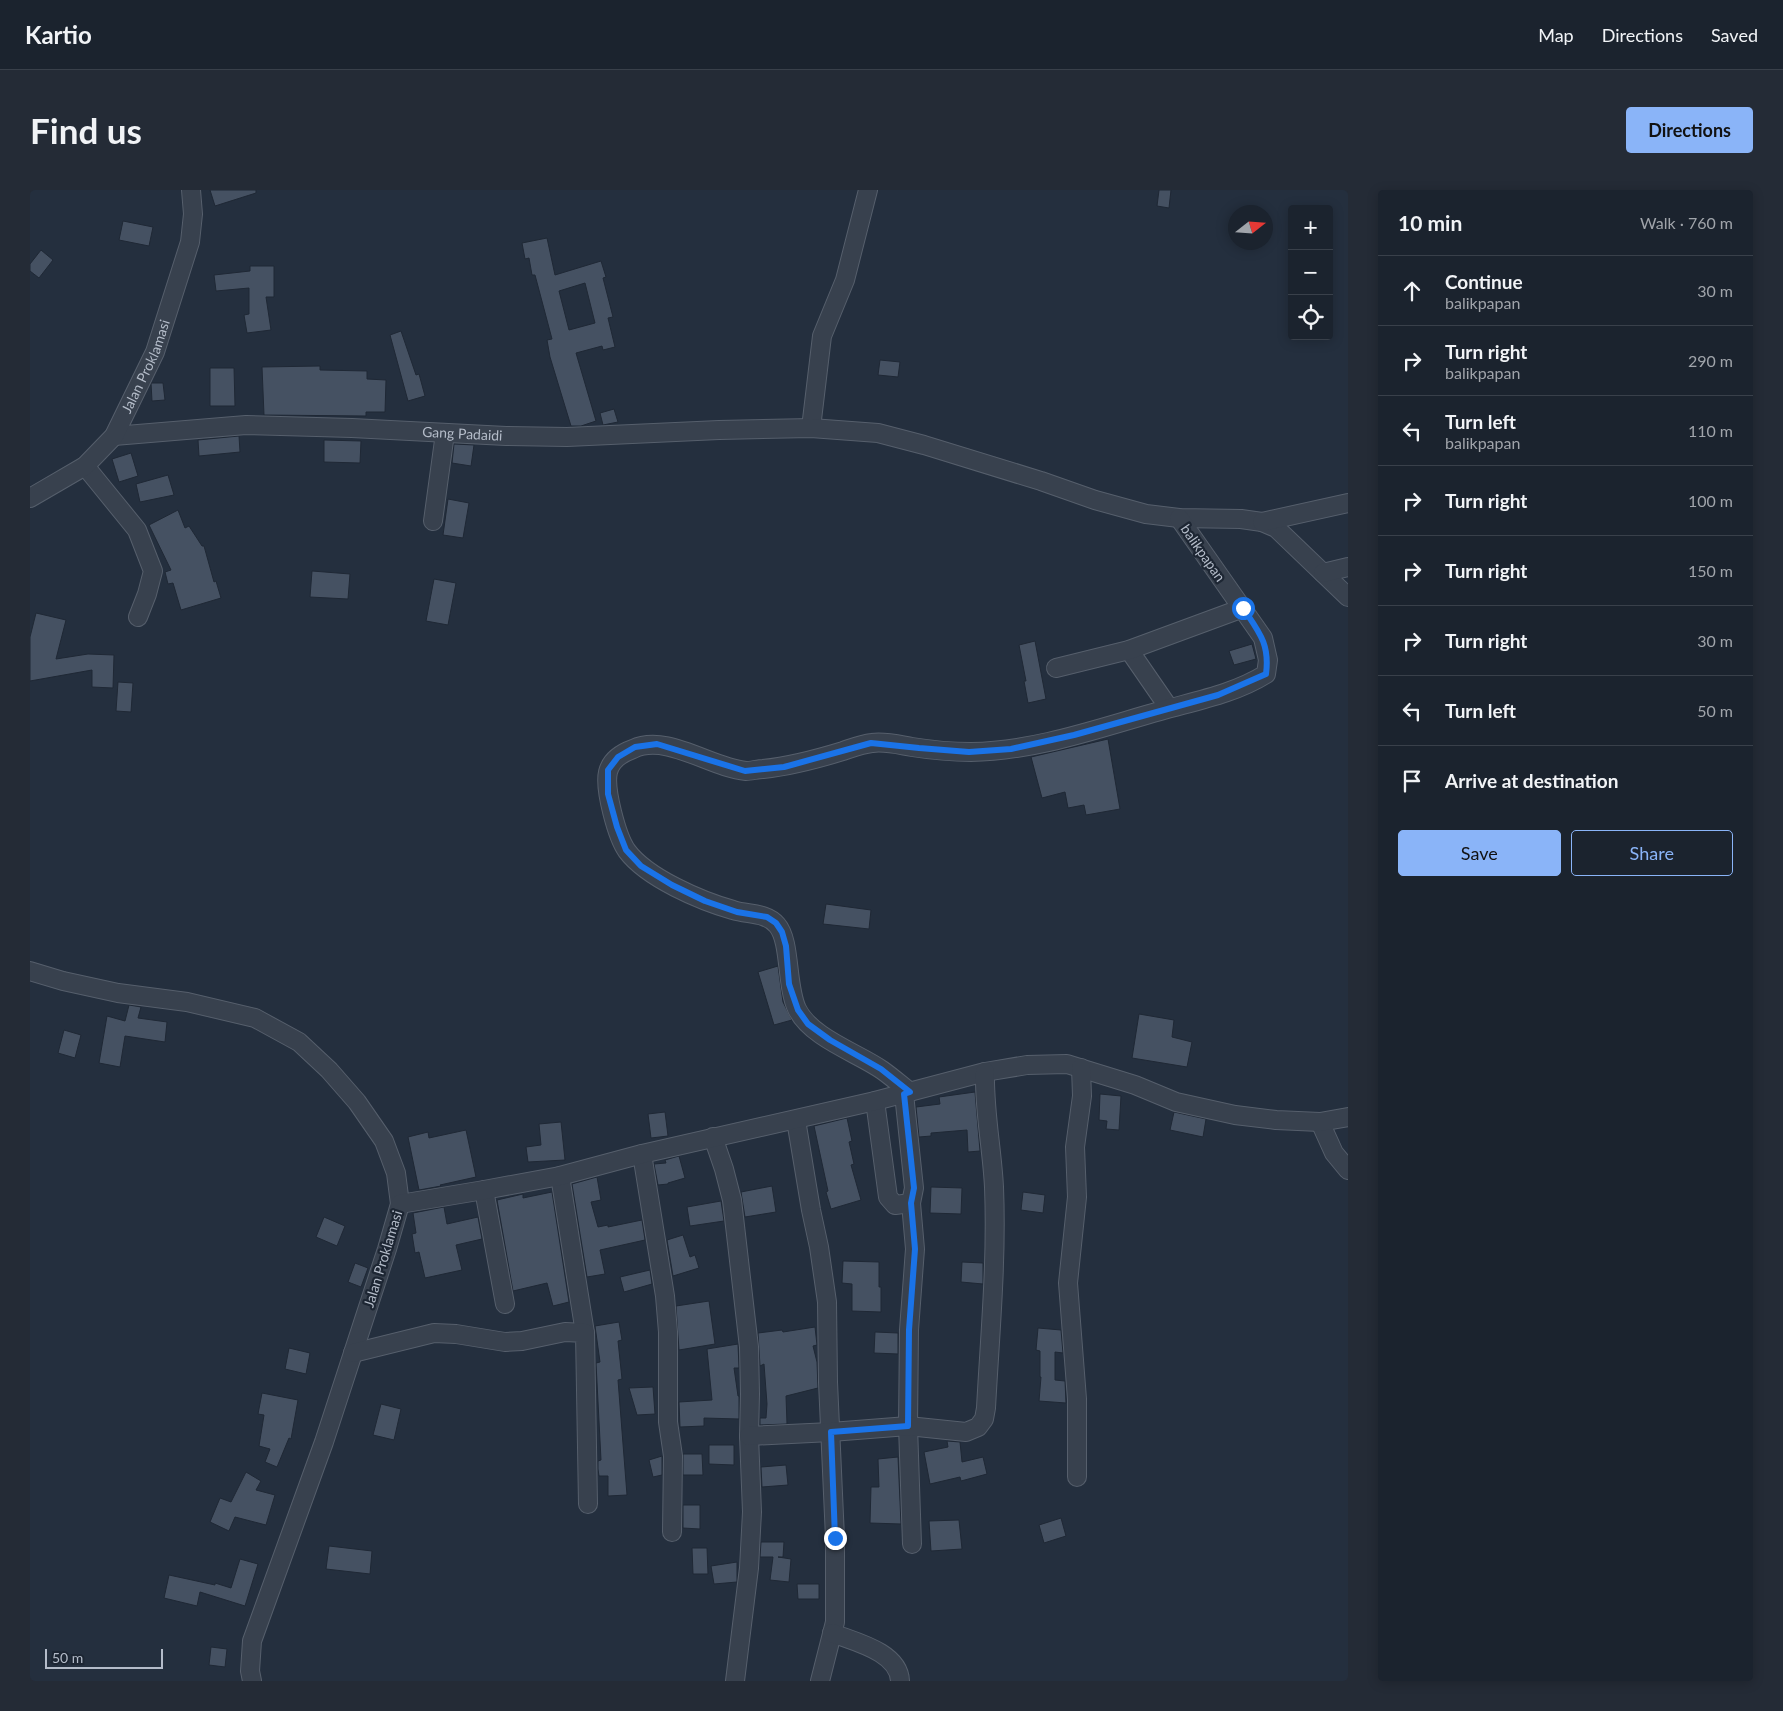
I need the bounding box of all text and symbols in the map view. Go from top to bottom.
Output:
text: Kartio [25,20,92,49]
text: Map [1538,24,1574,46]
text: Directions [1602,24,1683,46]
text: Saved [1711,24,1758,46]
button: Directions [1626,107,1753,153]
text: Find us [30,109,142,151]
north arrow [1228,205,1273,250]
map controls [1288,205,1333,340]
button: + [1288,205,1333,250]
text: 10 min [1398,210,1462,235]
text: Walk · 760 m [1640,213,1733,232]
button: − [1288,250,1333,295]
text: Continue [1445,270,1523,293]
icon: ahead [1398,277,1426,305]
text: 30 m [1697,281,1733,300]
text: balikpapan [1445,293,1520,312]
button: locate [1288,295,1333,340]
street label: Jalan Proklamasi [117,317,173,416]
text: Turn right [1445,340,1527,363]
icon: right [1398,347,1426,375]
text: 290 m [1688,351,1733,370]
text: balikpapan [1445,363,1520,382]
text: Turn left [1445,410,1516,433]
icon: left [1398,417,1426,445]
text: 110 m [1688,421,1733,440]
street label: Gang Padaidi [422,423,503,444]
text: balikpapan [1445,433,1520,452]
icon: right [1398,487,1426,515]
text: Turn right [1445,489,1527,512]
text: 100 m [1688,491,1733,510]
street label: balikpapan [1178,521,1229,585]
icon: right [1398,557,1426,585]
text: Turn right [1445,559,1527,582]
text: 150 m [1688,561,1733,580]
route start [1232,597,1255,620]
icon: right [1398,627,1426,655]
text: Turn right [1445,629,1527,652]
text: 30 m [1697,631,1733,650]
icon: left [1398,697,1426,725]
text: Turn left [1445,699,1516,722]
text: 50 m [1697,701,1733,720]
icon: arrive [1398,767,1426,795]
text: Arrive at destination [1445,769,1618,792]
button: Save [1398,830,1561,876]
button: Share [1571,830,1733,876]
street label: Jalan Proklamasi [360,1208,405,1309]
route end [824,1527,847,1550]
scale bar [45,1646,162,1669]
text: 50 m [52,1649,83,1666]

